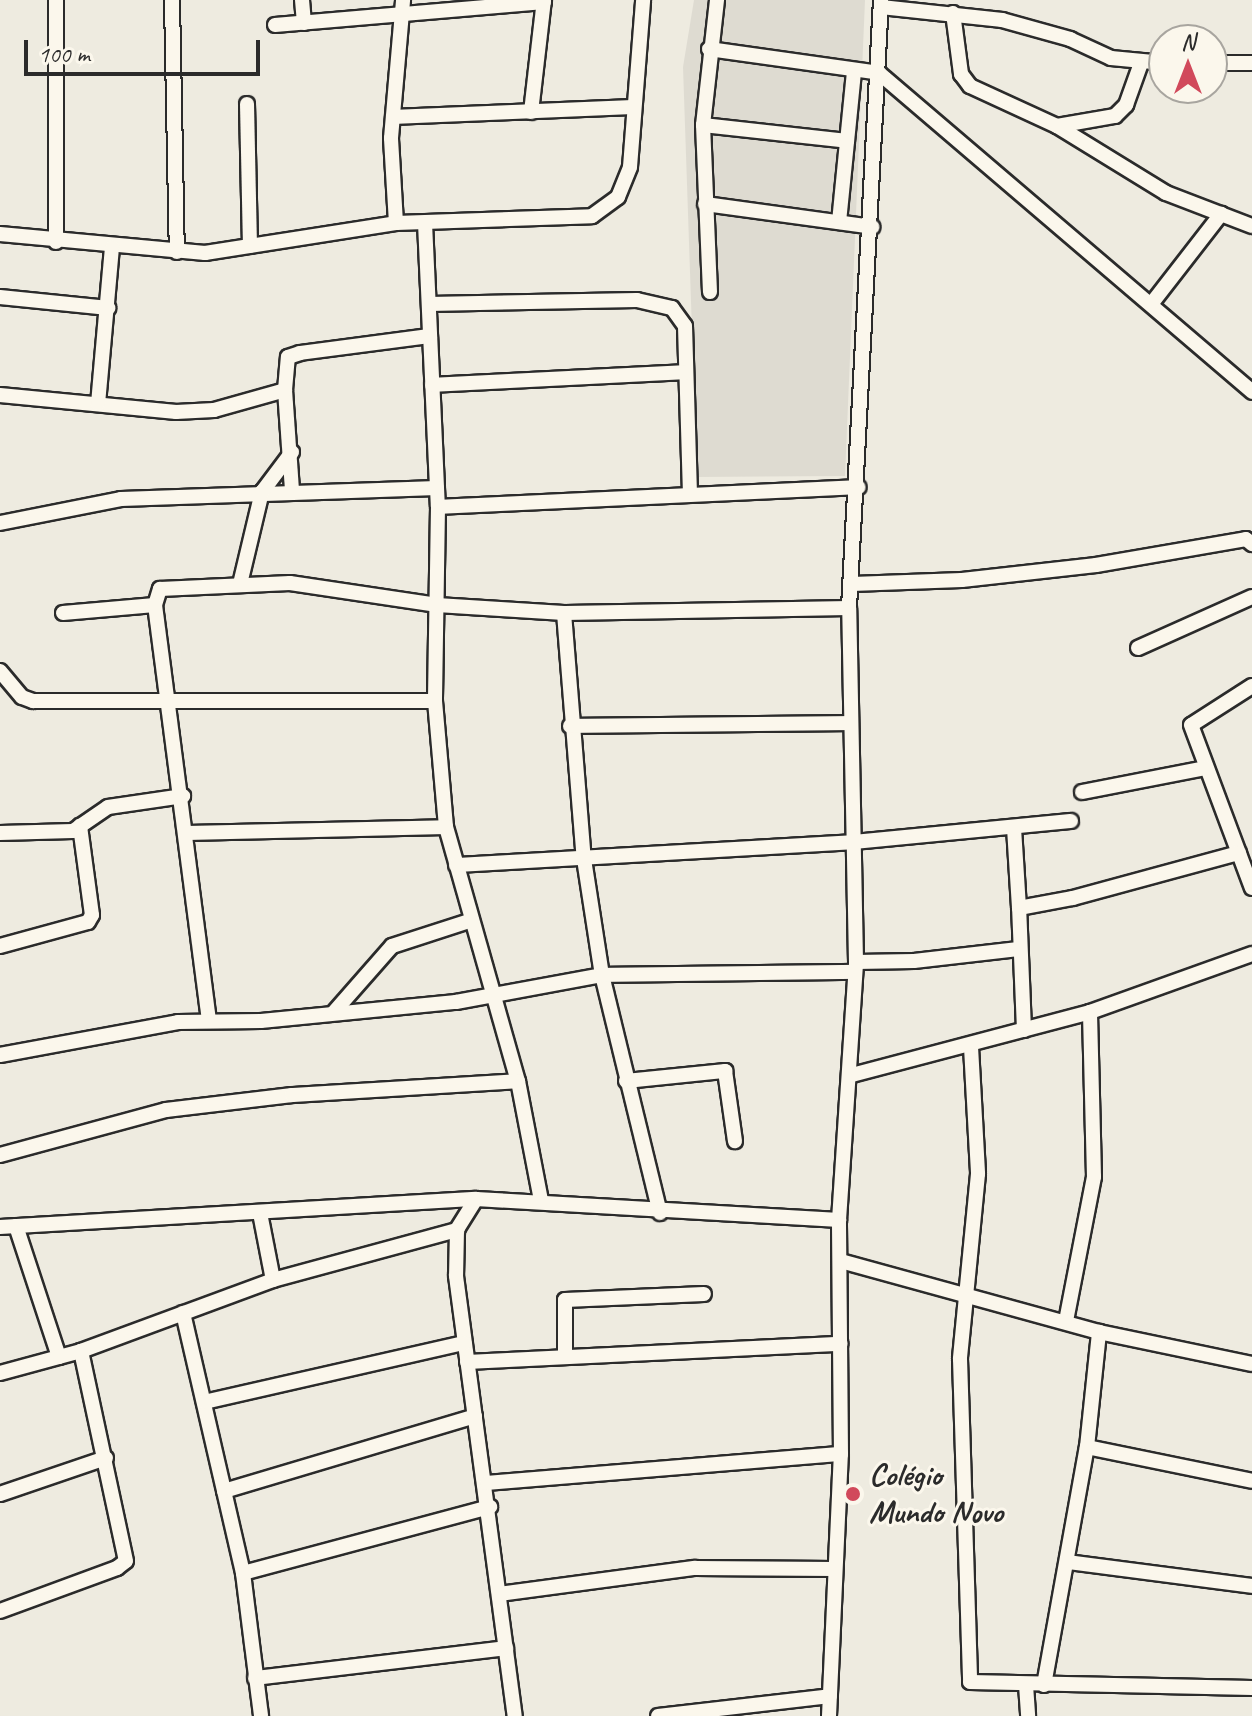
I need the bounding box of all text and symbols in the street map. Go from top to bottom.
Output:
scale bar [28,24,264,74]
north arrow [1148,24,1228,104]
text: N [1181,28,1195,56]
text: 100 m [38,39,90,69]
place label: Colégio Mundo Novo [869,1457,1004,1532]
marker: Colégio Mundo Novo [844,1485,862,1503]

